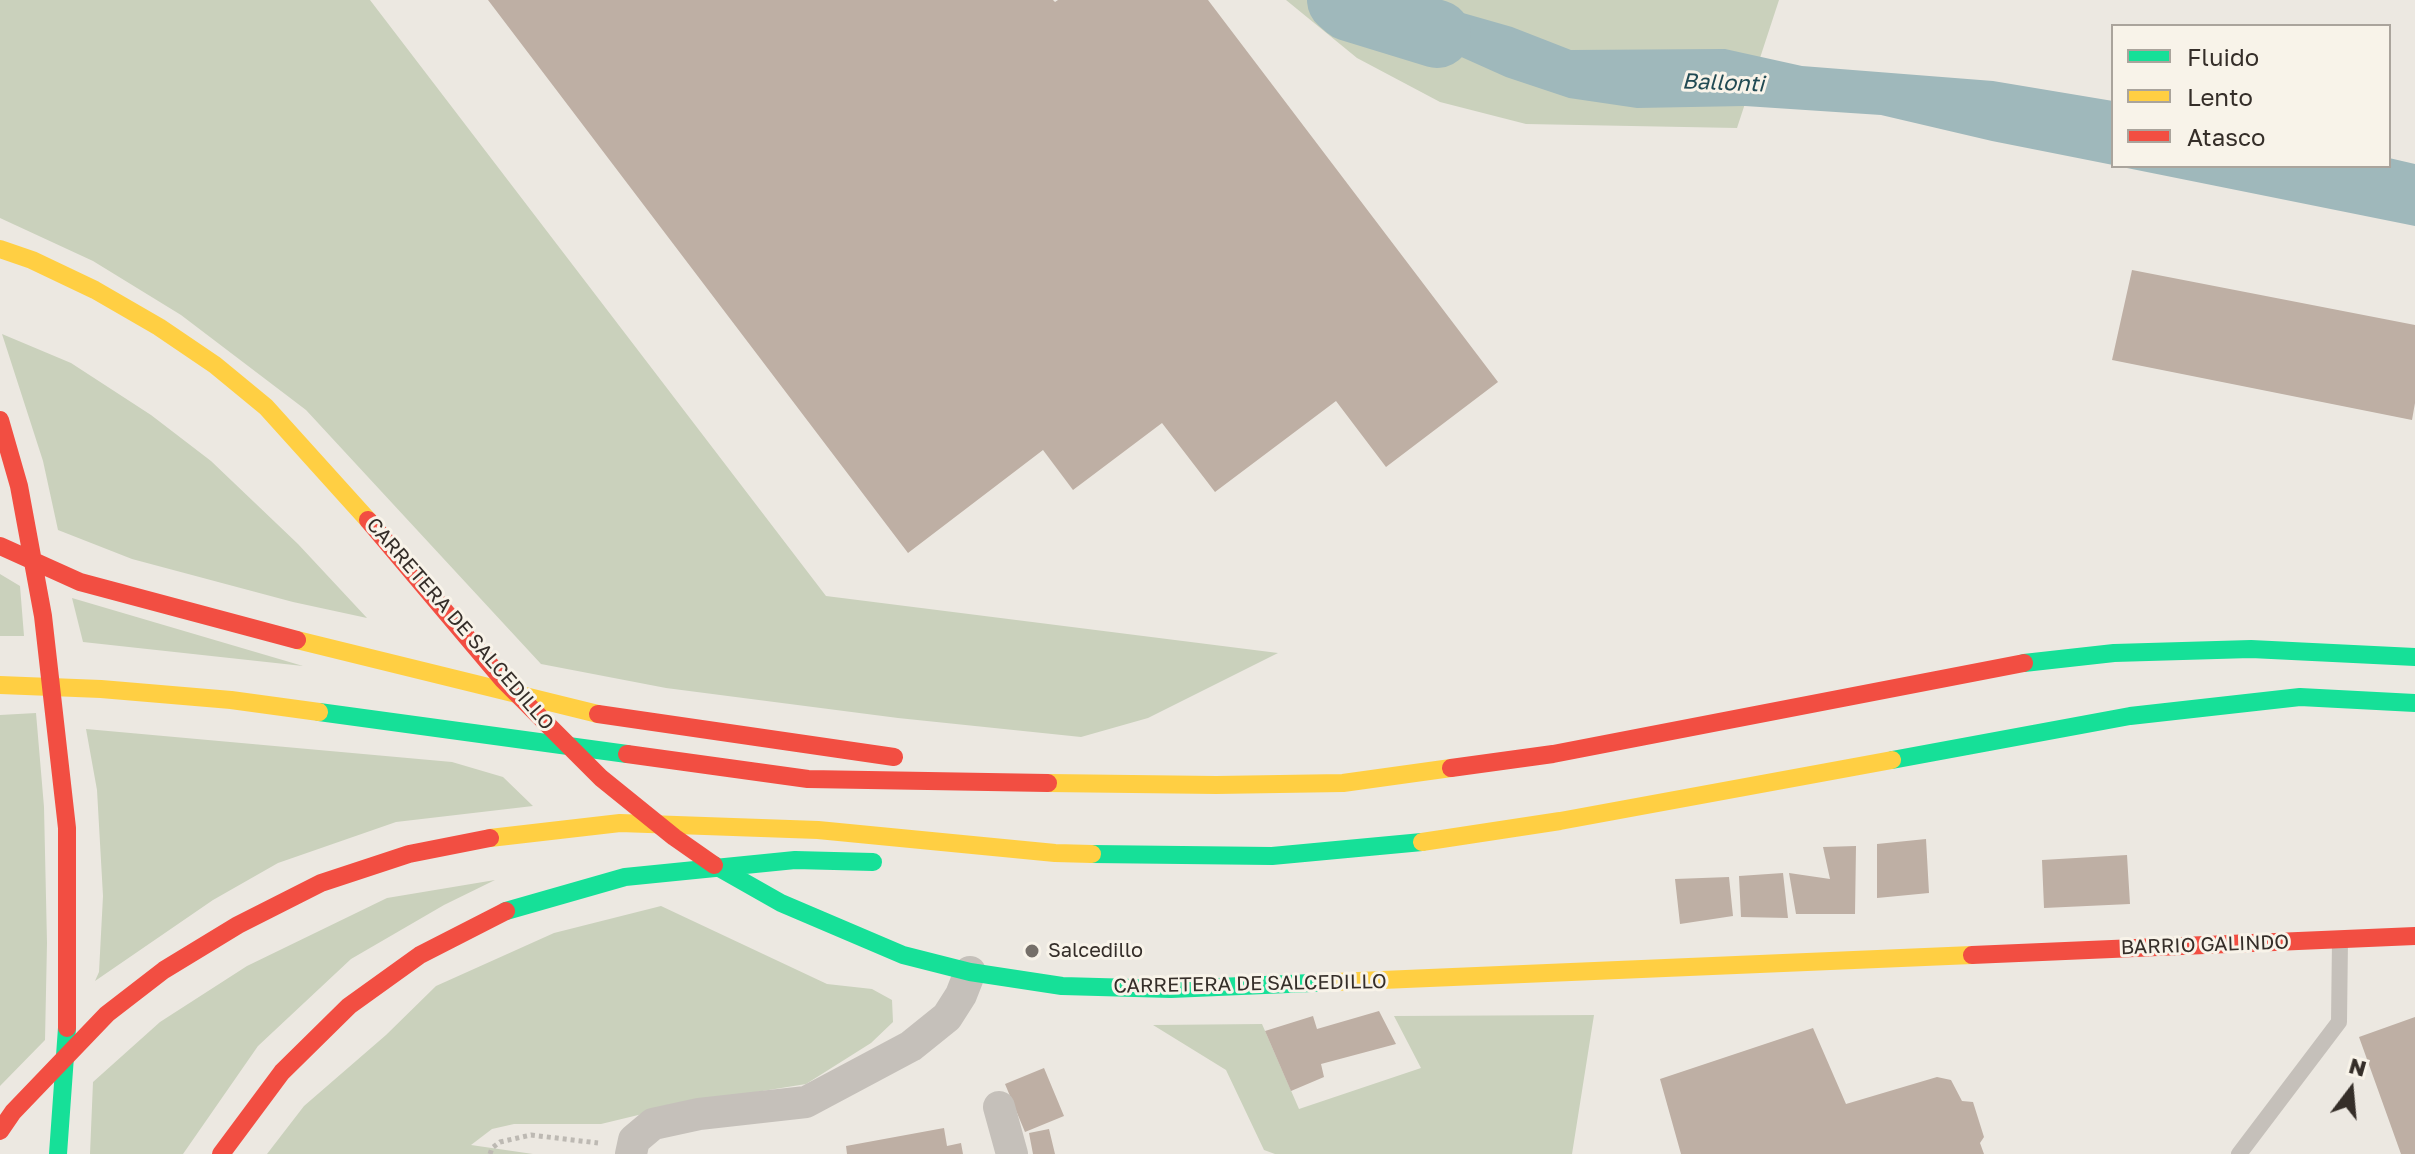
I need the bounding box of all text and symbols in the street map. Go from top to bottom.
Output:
legend [2111,24,2391,168]
text: Fluido [2187,42,2259,71]
water label: Ballonti [1681,68,1765,98]
text: Lento [2187,82,2253,111]
text: Atasco [2187,122,2265,151]
street label: CARRETERA DE SALCEDILLO [361,513,559,735]
street label: BARRIO GALINDO [2120,930,2290,960]
place label: Salcedillo [1048,939,1143,963]
marker: Salcedillo [1023,942,1041,960]
street label: CARRETERA DE SALCEDILLO [1113,970,1387,998]
north arrow [2311,1050,2391,1130]
text: N [2346,1051,2370,1082]

